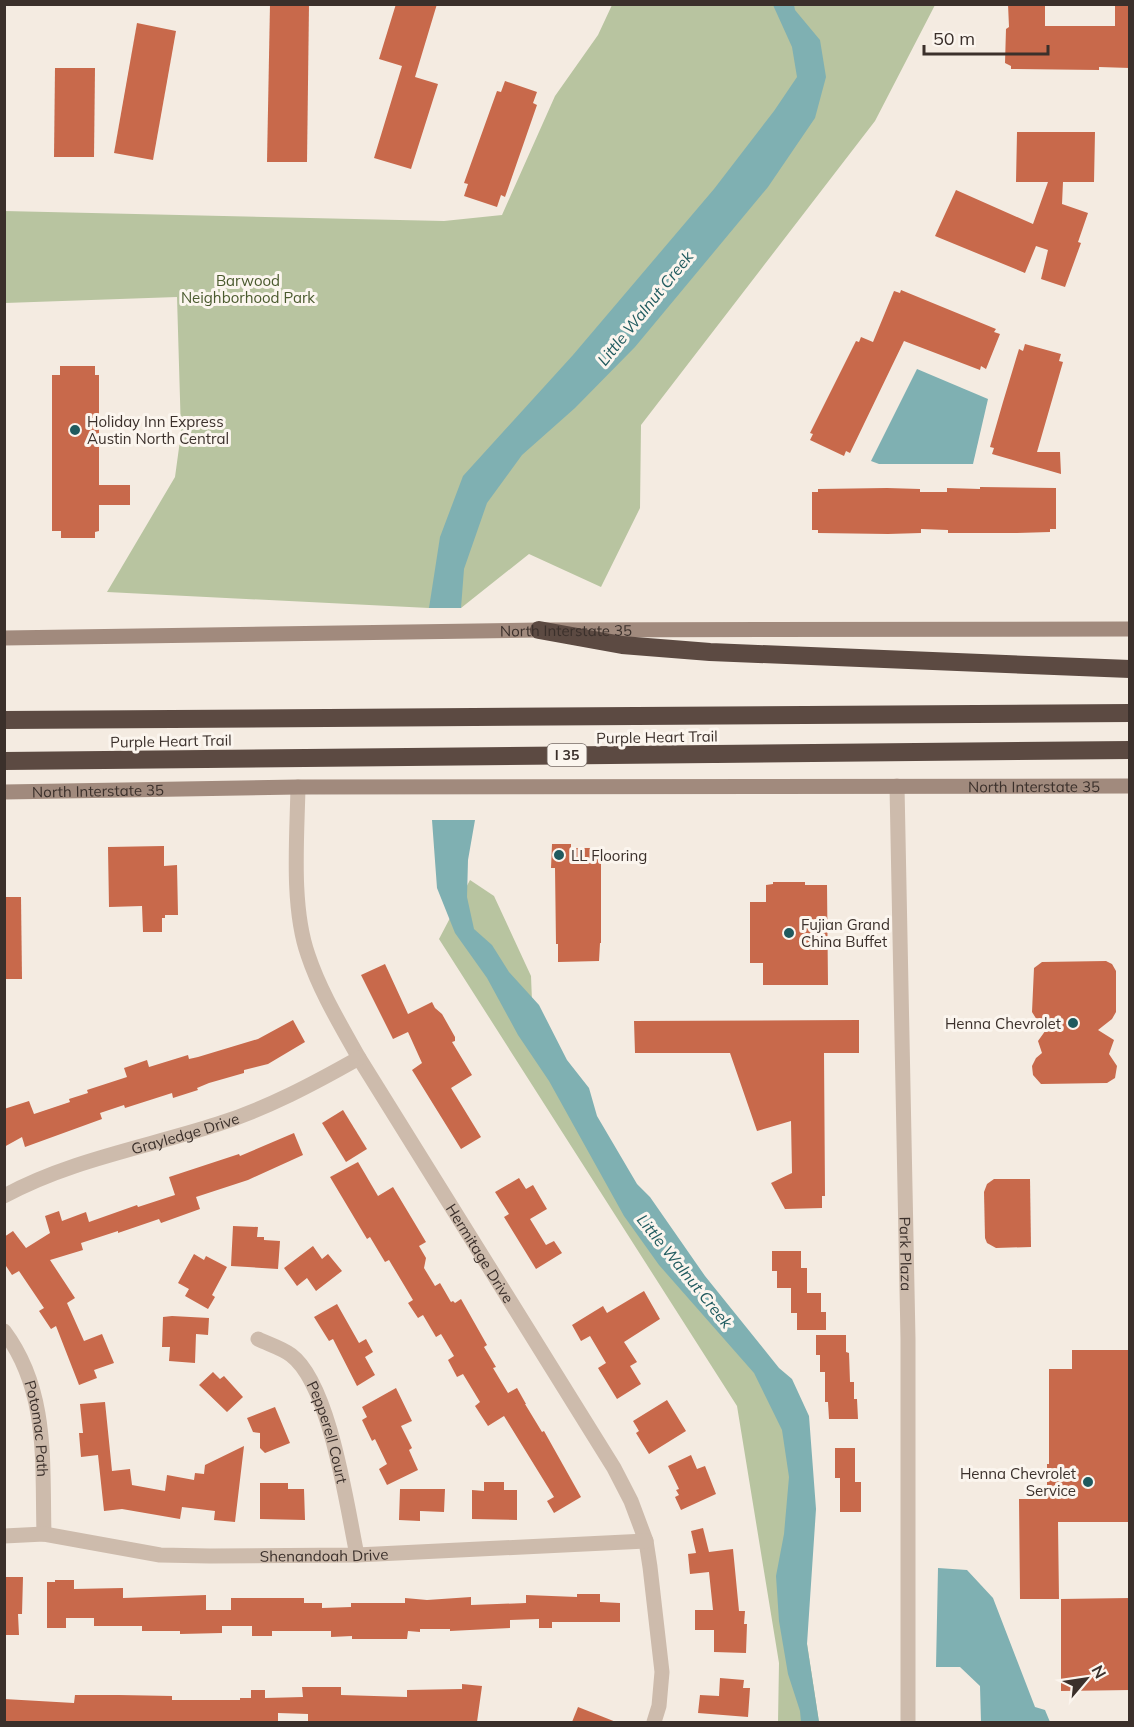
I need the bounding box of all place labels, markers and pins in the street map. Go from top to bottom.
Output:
place label: Holiday Inn Express Austin North Central [87,412,229,448]
marker: Holiday Inn Express Austin North Central [68,423,82,437]
place label: LL Flooring [571,846,647,865]
marker: LL Flooring [552,848,566,862]
place label: Fujian Grand China Buffet [801,915,890,951]
marker: Fujian Grand China Buffet [782,926,796,940]
place label: Henna Chevrolet [945,1014,1061,1033]
marker: Henna Chevrolet [1066,1016,1080,1030]
place label: Henna Chevrolet Service [960,1464,1076,1500]
marker: Henna Chevrolet Service [1081,1475,1095,1489]

